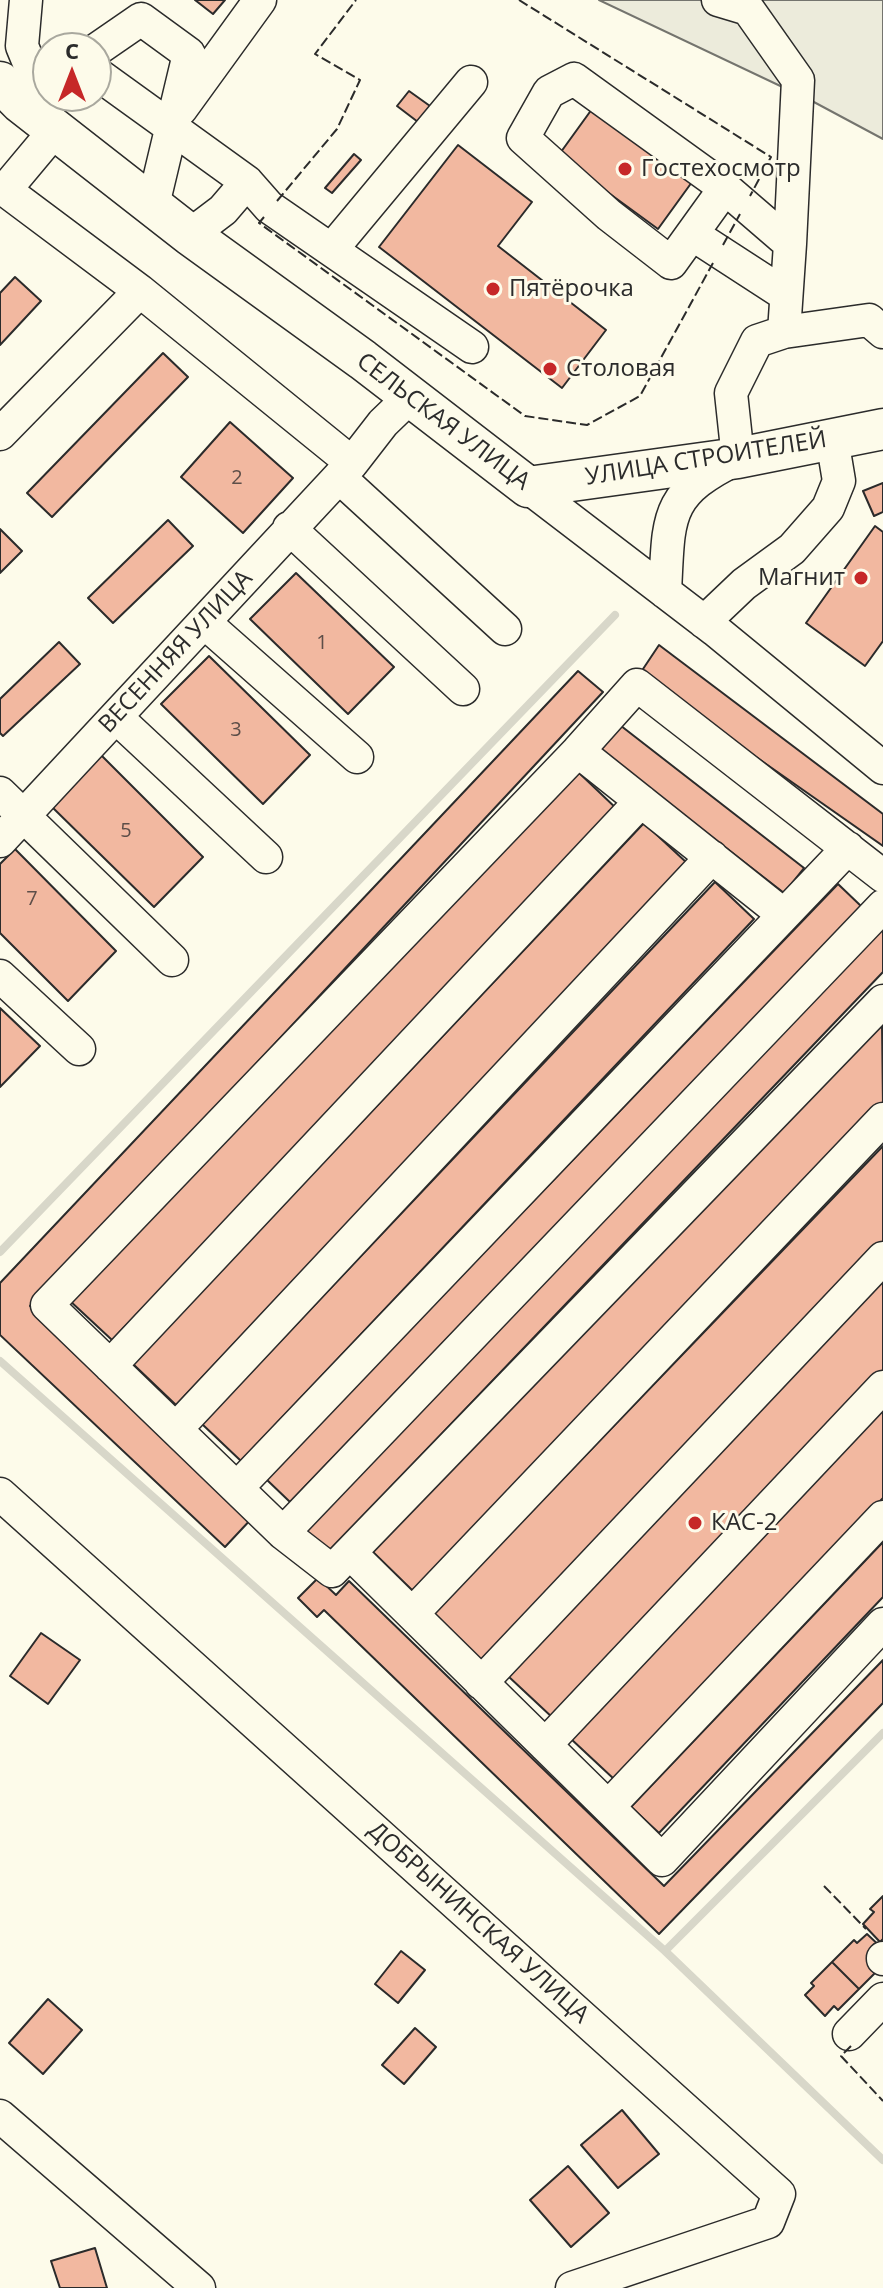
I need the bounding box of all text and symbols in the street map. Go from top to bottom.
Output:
north arrow [32,32,112,112]
text: С [65,35,79,65]
place label: Гостехосмотр [641,155,801,183]
marker: Гостехосмотр [616,160,634,178]
place label: Пятёрочка [509,275,634,303]
marker: Пятёрочка [484,280,502,298]
street label: СЕЛЬСКАЯ УЛИЦА [351,347,535,497]
place label: Столовая [566,355,675,383]
marker: Столовая [541,360,559,378]
street label: УЛИЦА СТРОИТЕЛЕЙ [583,426,829,492]
house number: 2 [231,466,243,490]
place label: Магнит [758,564,845,592]
street label: ВЕСЕННЯЯ УЛИЦА [93,565,259,739]
marker: Магнит [852,569,870,587]
house number: 1 [316,631,328,655]
house number: 3 [230,718,242,742]
house number: 5 [120,819,132,843]
house number: 7 [26,887,38,911]
place label: КАС-2 [711,1509,777,1537]
marker: КАС-2 [686,1514,704,1532]
street label: ДОБРЫНИНСКАЯ УЛИЦА [362,1816,594,2030]

